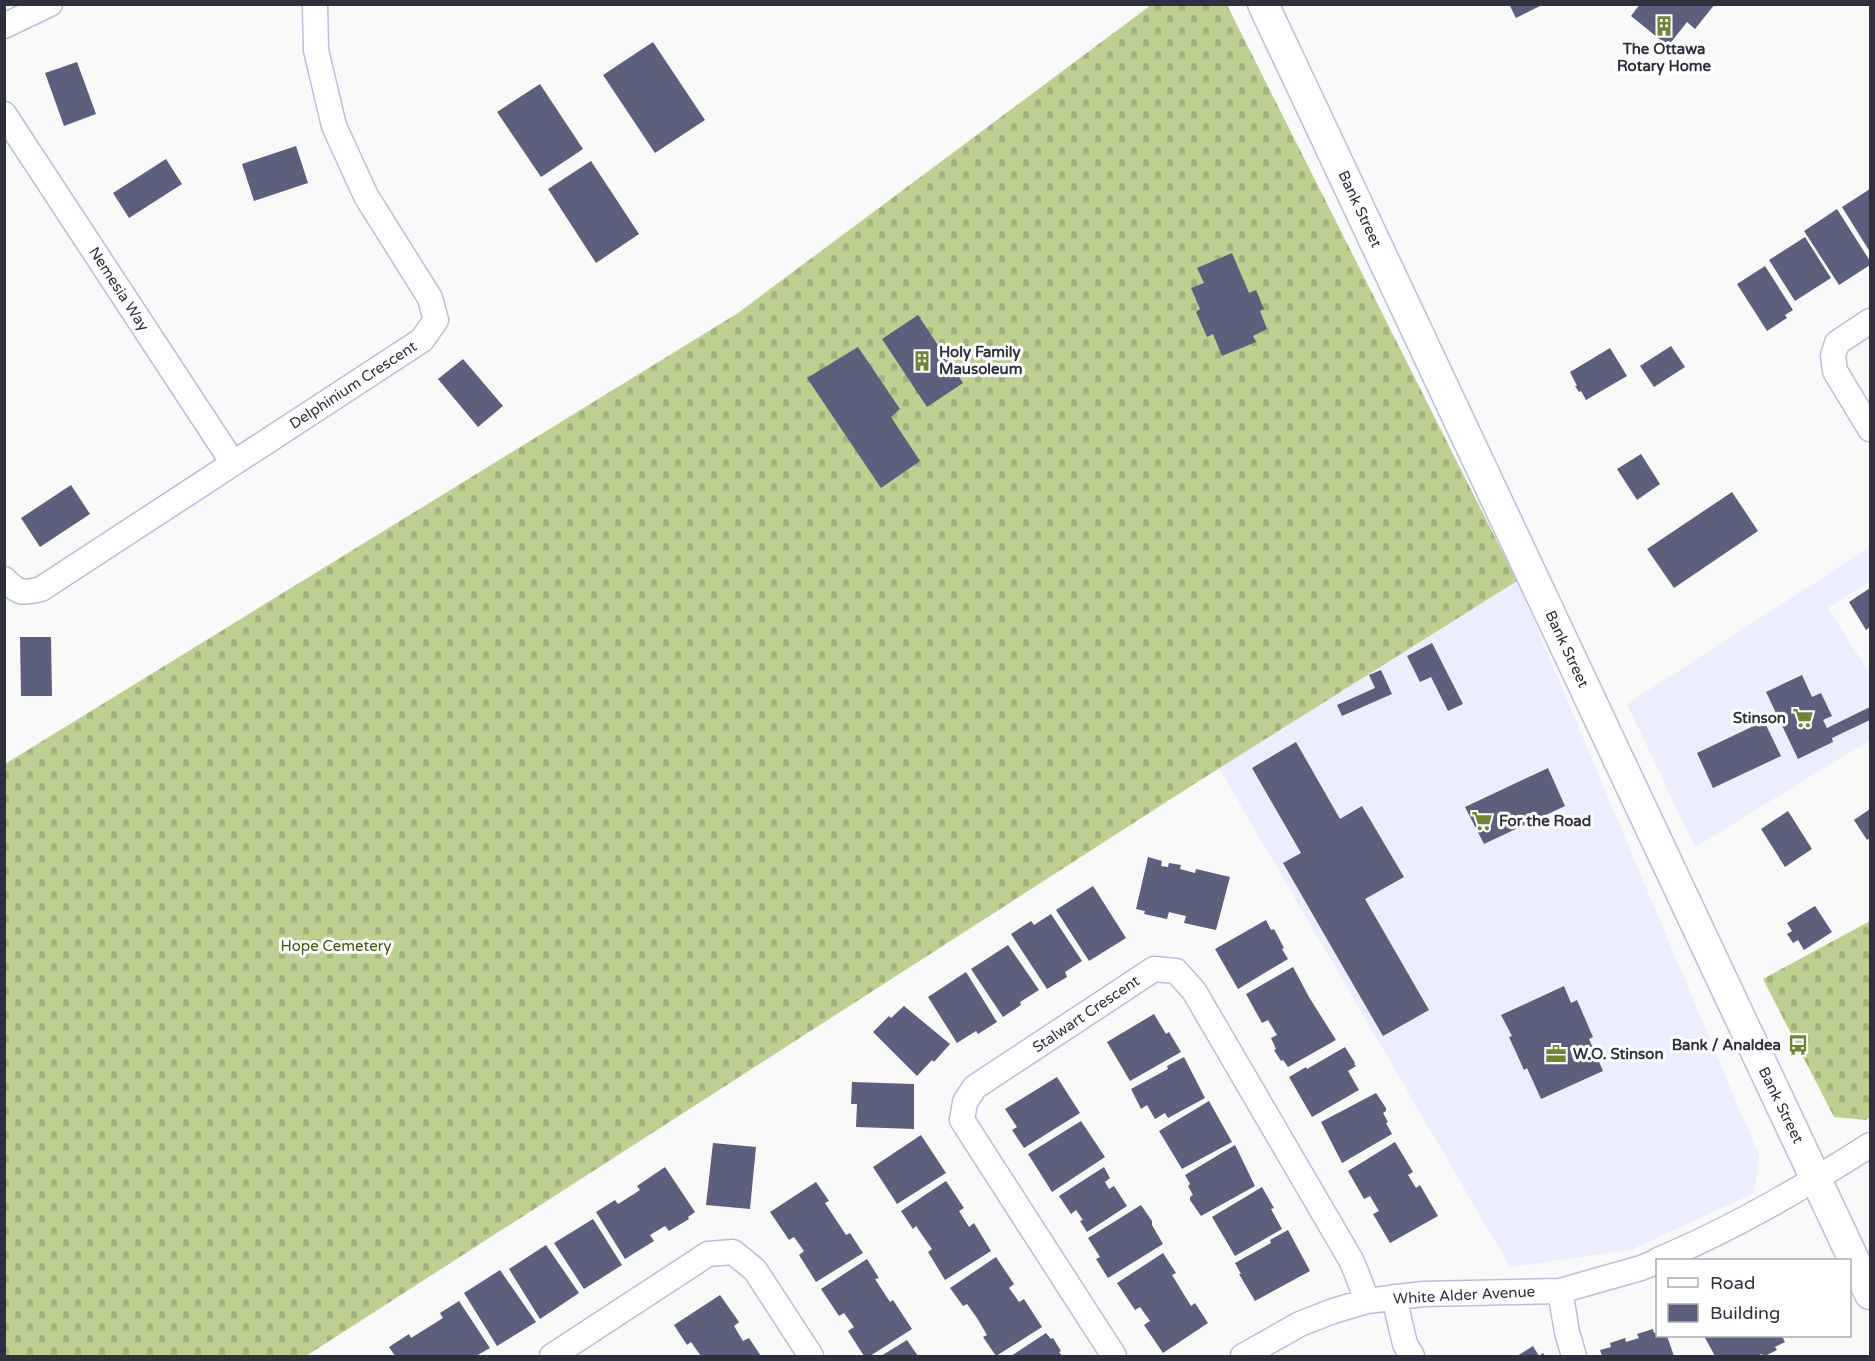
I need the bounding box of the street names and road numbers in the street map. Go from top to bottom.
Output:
street label: Bank Street [1334,168,1386,251]
street label: Nemesia Way [85,244,153,334]
street label: Delphinium Crescent [286,337,420,433]
street label: Bank Street [1541,608,1593,691]
street label: Stalwart Crescent [1029,971,1143,1056]
street label: Bank Street [1755,1064,1807,1146]
street label: White Alder Avenue [1393,1282,1535,1308]

